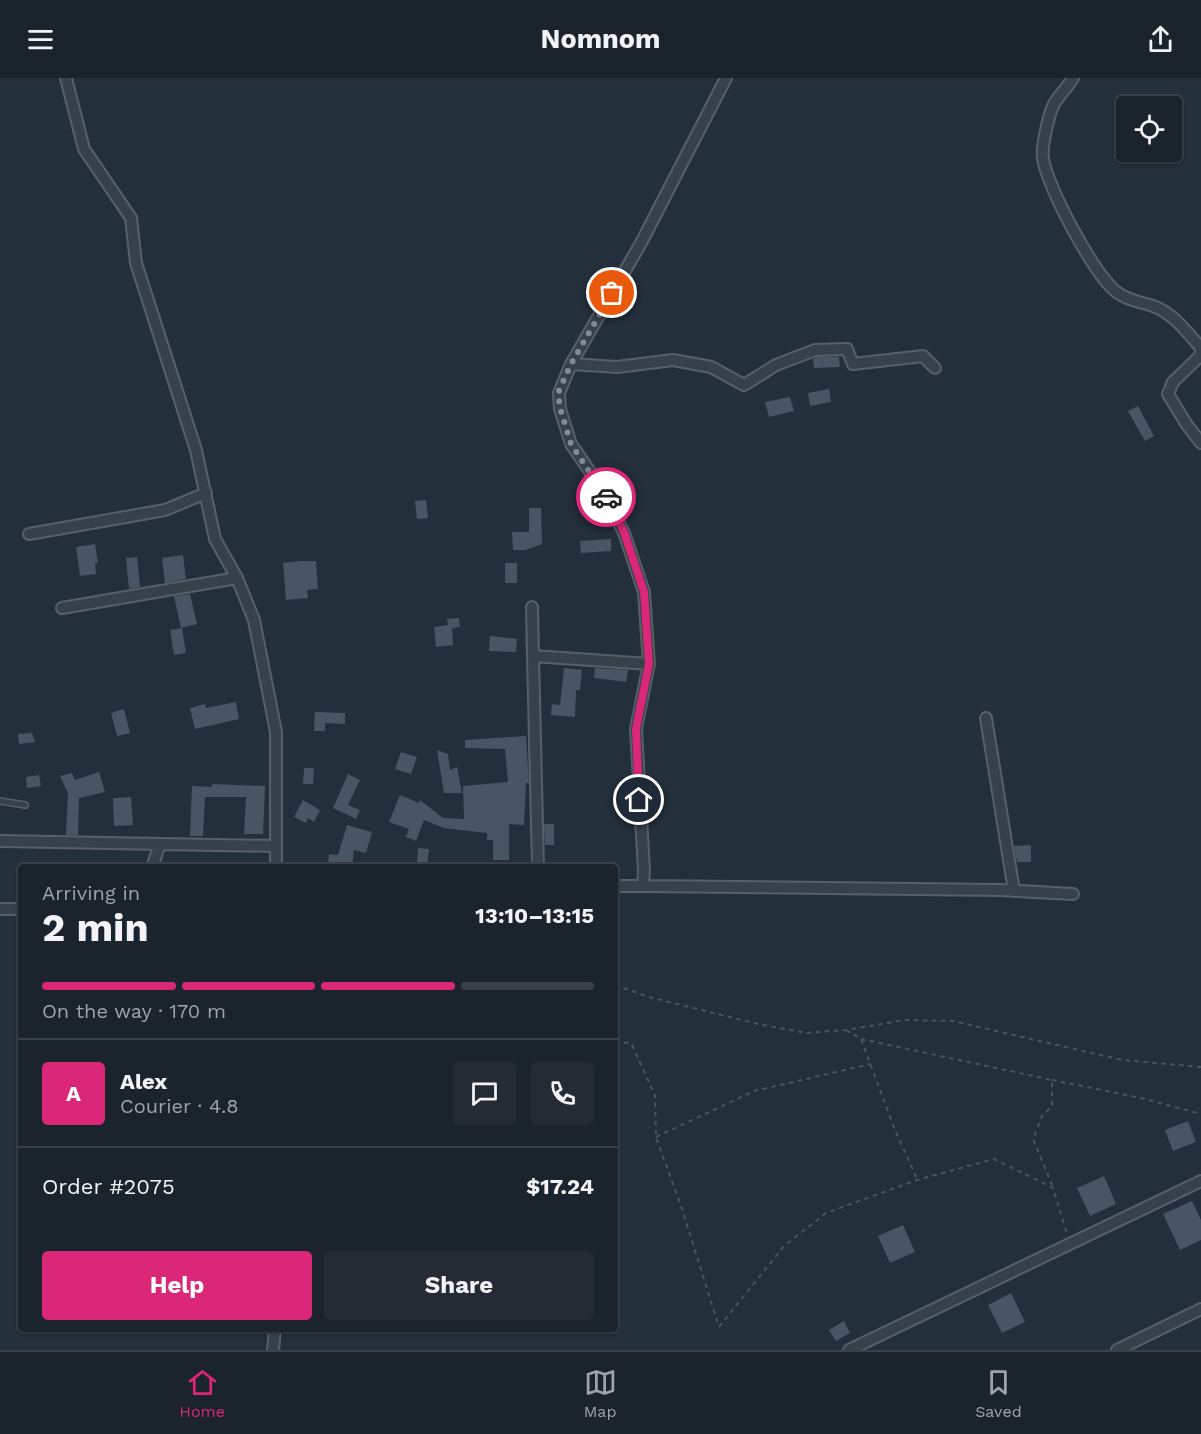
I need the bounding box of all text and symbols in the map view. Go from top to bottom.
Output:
icon: menu [24,23,57,56]
text: Nomnom [541,23,660,55]
icon: share [1144,23,1177,56]
map controls [1116,96,1182,162]
button: locate [1116,96,1182,162]
pin [586,267,637,318]
icon: bag [595,276,628,309]
courier [576,467,636,527]
icon: car [590,481,623,514]
pin [613,774,664,825]
icon: home [622,783,655,816]
text: Arriving in [42,881,140,905]
text: 13:10–13:15 [475,903,594,928]
text: 2 min [42,905,149,950]
text: On the way · 170 m [42,999,226,1023]
button: chat [453,1062,516,1125]
button: phone [531,1062,594,1125]
text: Alex [120,1069,167,1094]
text: A [66,1081,81,1106]
text: Courier · 4.8 [120,1094,239,1118]
text: Order #2075 [42,1174,175,1199]
text: $17.24 [526,1174,594,1199]
button: Help [42,1251,312,1320]
button: Share [324,1251,594,1320]
tab: Home [179,1366,225,1421]
tab: Map [584,1366,617,1421]
tab: Saved [975,1366,1022,1421]

